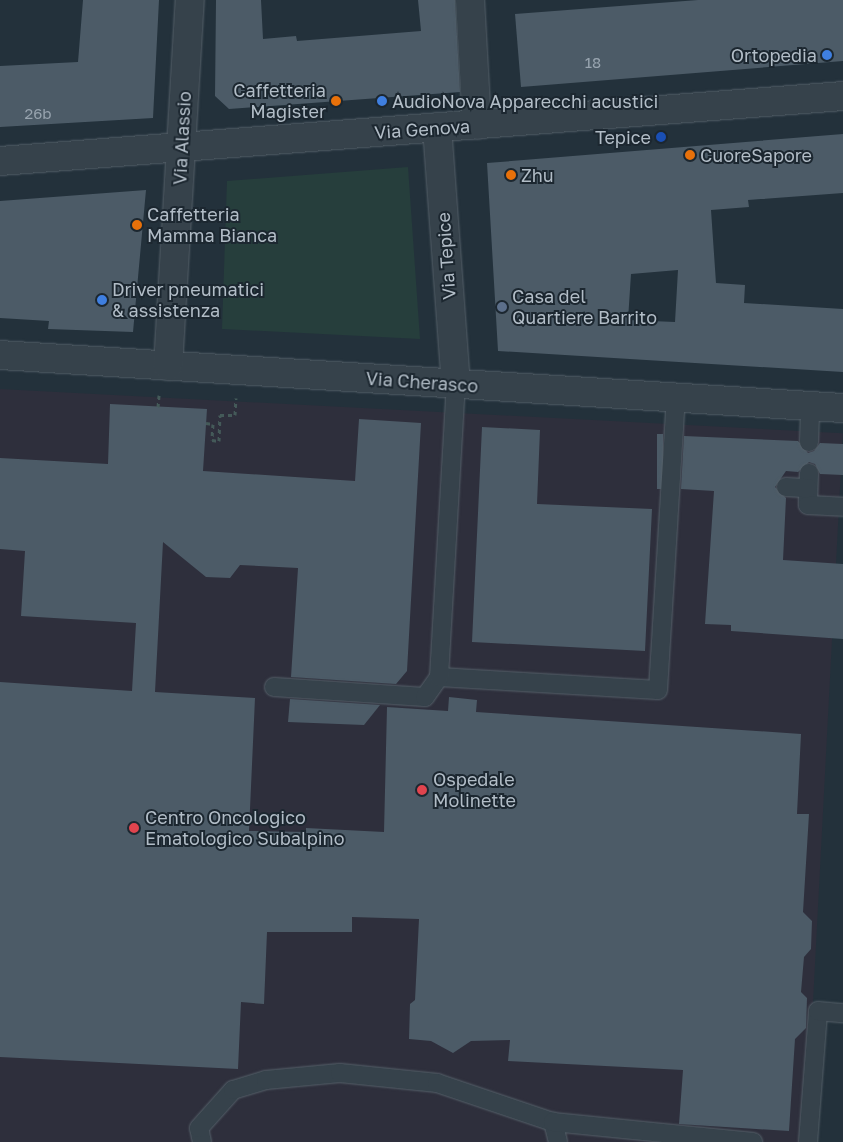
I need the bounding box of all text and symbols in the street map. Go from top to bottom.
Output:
place label: Ortopedia [731,44,817,66]
marker: Ortopedia [821,49,833,61]
house number: 18 [585,54,601,72]
place label: Caffetteria Magister [233,80,326,122]
place label: AudioNova Apparecchi acustici [392,90,658,112]
street label: Via Alassio [169,91,195,185]
marker: Caffetteria Magister [330,95,342,107]
marker: AudioNova Apparecchi acustici [376,95,388,107]
house number: 26b [25,105,51,123]
street label: Via Genova [373,115,471,143]
place label: Tepice [595,126,651,148]
marker: Tepice [655,131,667,143]
place label: CuoreSapore [700,144,812,166]
marker: CuoreSapore [684,149,696,161]
place label: Zhu [521,164,554,186]
marker: Zhu [505,169,517,181]
place label: Caffetteria Mamma Bianca [147,204,277,246]
street label: Via Tepice [432,212,460,300]
marker: Caffetteria Mamma Bianca [131,219,143,231]
place label: Driver pneumatici & assistenza [112,279,264,322]
place label: Casa del Quartiere Barrito [512,286,657,328]
marker: Driver pneumatici & assistenza [96,294,108,306]
marker: Casa del Quartiere Barrito [496,301,508,313]
street label: Via Cherasco [365,367,479,397]
place label: Ospedale Molinette [433,769,516,812]
marker: Ospedale Molinette [415,783,429,797]
place label: Centro Oncologico Ematologico Subalpino [145,807,344,850]
marker: Centro Oncologico Ematologico Subalpino [127,821,141,835]

